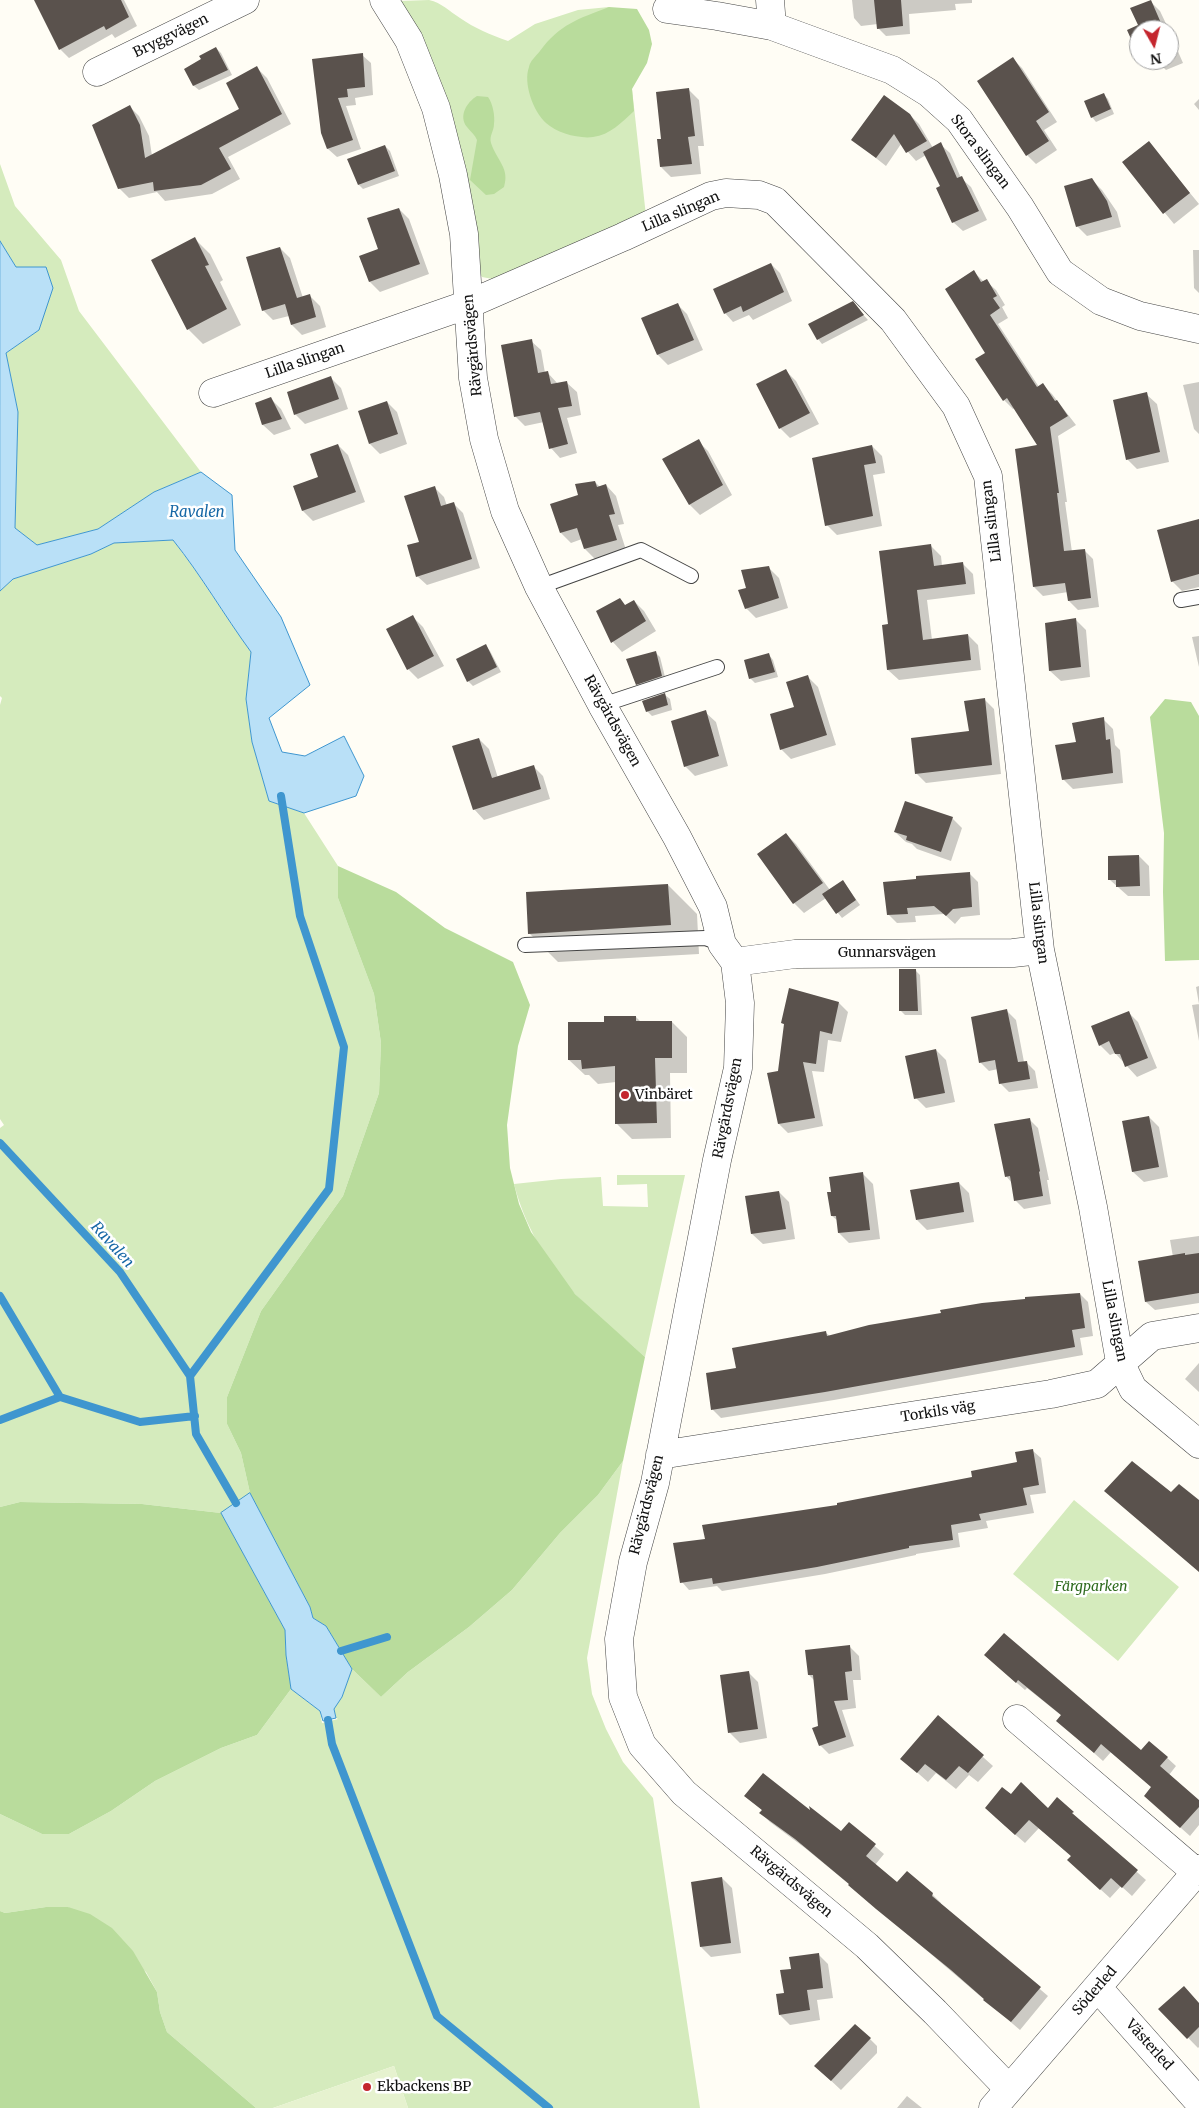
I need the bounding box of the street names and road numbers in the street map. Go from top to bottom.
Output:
street label: Bryggvägen [131,11,211,61]
street label: Stora slingan [947,112,1013,192]
street label: Lilla slingan [640,188,722,236]
street label: Rävgärdsvägen [460,293,486,397]
street label: Lilla slingan [263,340,347,382]
street label: Lilla slingan [979,479,1005,563]
street label: Rävgärdsvägen [580,672,644,770]
street label: Lilla slingan [1025,881,1051,965]
street label: Gunnarsvägen [838,945,936,961]
street label: Rävgärdsvägen [710,1056,746,1160]
street label: Lilla slingan [1098,1279,1130,1363]
street label: Torkils väg [900,1398,976,1426]
street label: Rävgärdsvägen [626,1453,668,1557]
street label: Rävgärdsvägen [746,1843,836,1921]
street label: Söderled [1069,1963,1121,2019]
street label: Västerled [1122,2016,1176,2074]

